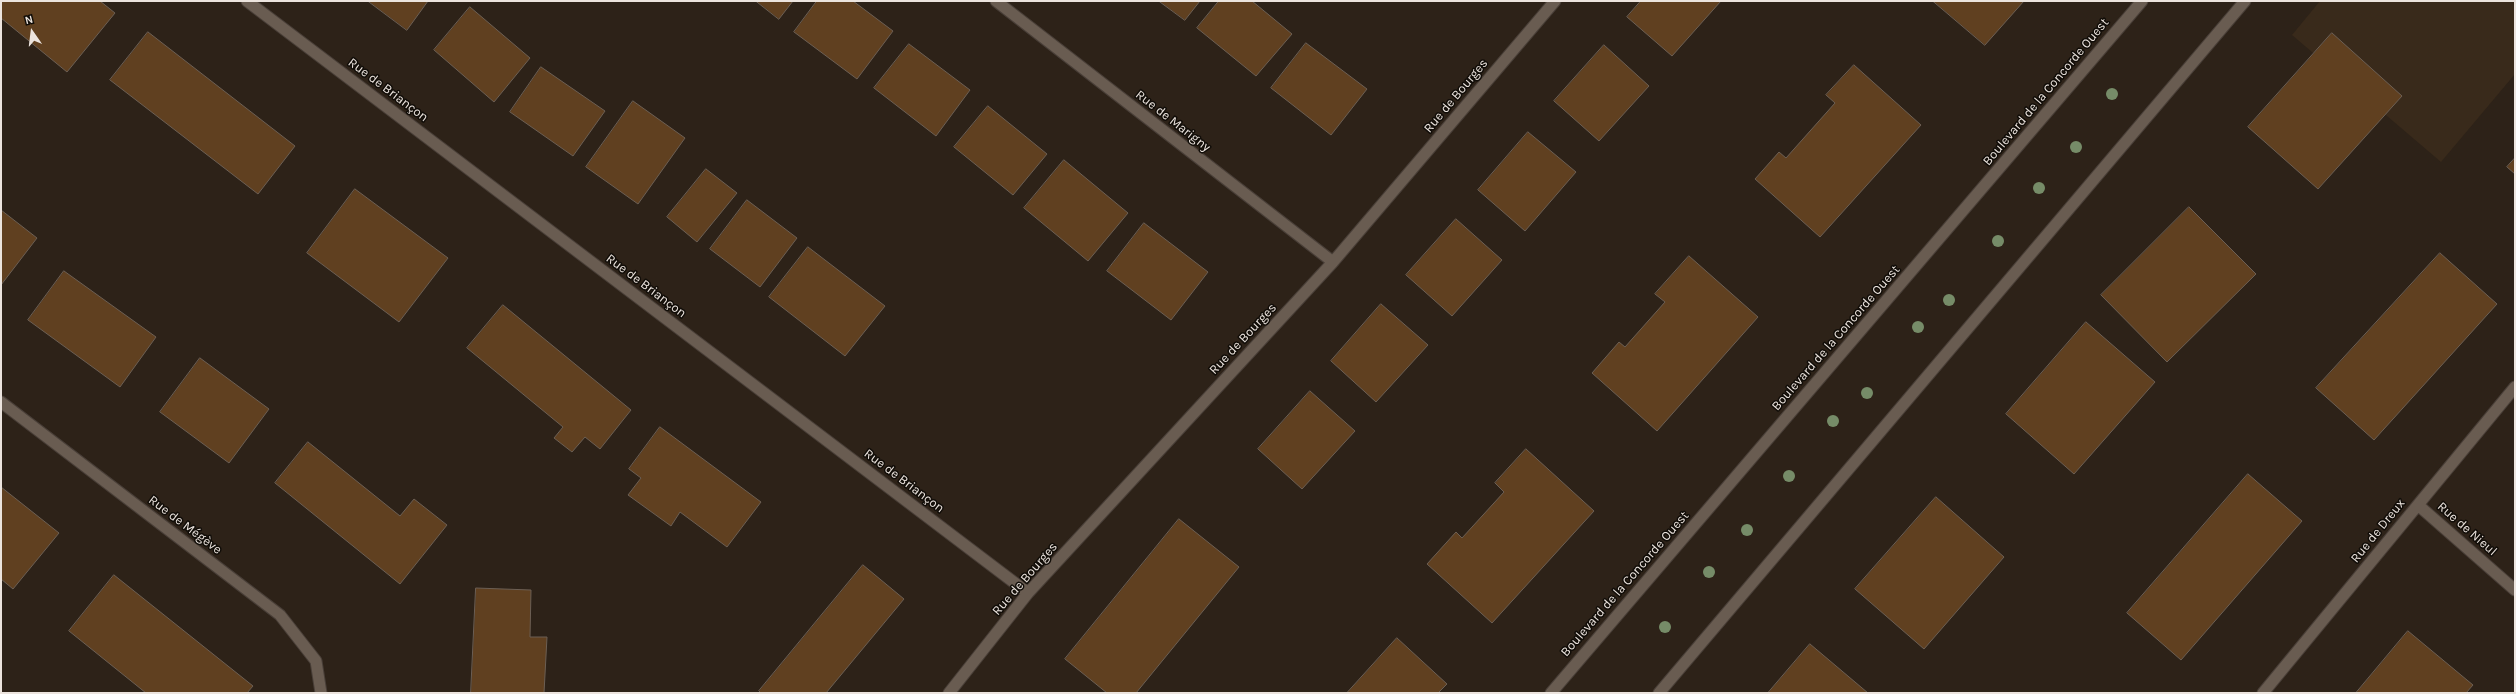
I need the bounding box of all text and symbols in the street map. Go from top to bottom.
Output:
north arrow [12,12,52,52]
text: N [24,13,34,27]
street label: Boulevard de la Concorde Ouest [1980,15,2112,169]
street label: Rue de Briançon [345,55,431,125]
street label: Rue de Bourges [1421,56,1491,136]
street label: Rue de Marigny [1132,87,1214,155]
street label: Rue de Briançon [603,251,689,321]
street label: Boulevard de la Concorde Ouest [1769,262,1903,414]
street label: Rue de Bourges [1206,300,1280,378]
street label: Rue de Briançon [861,446,947,516]
street label: Rue de Mégève [145,492,225,558]
street label: Rue de Dreux [2348,496,2408,566]
street label: Rue de Nieul [2434,499,2500,559]
street label: Boulevard de la Concorde Ouest [1558,508,1692,660]
street label: Rue de Bourges [989,539,1061,619]

